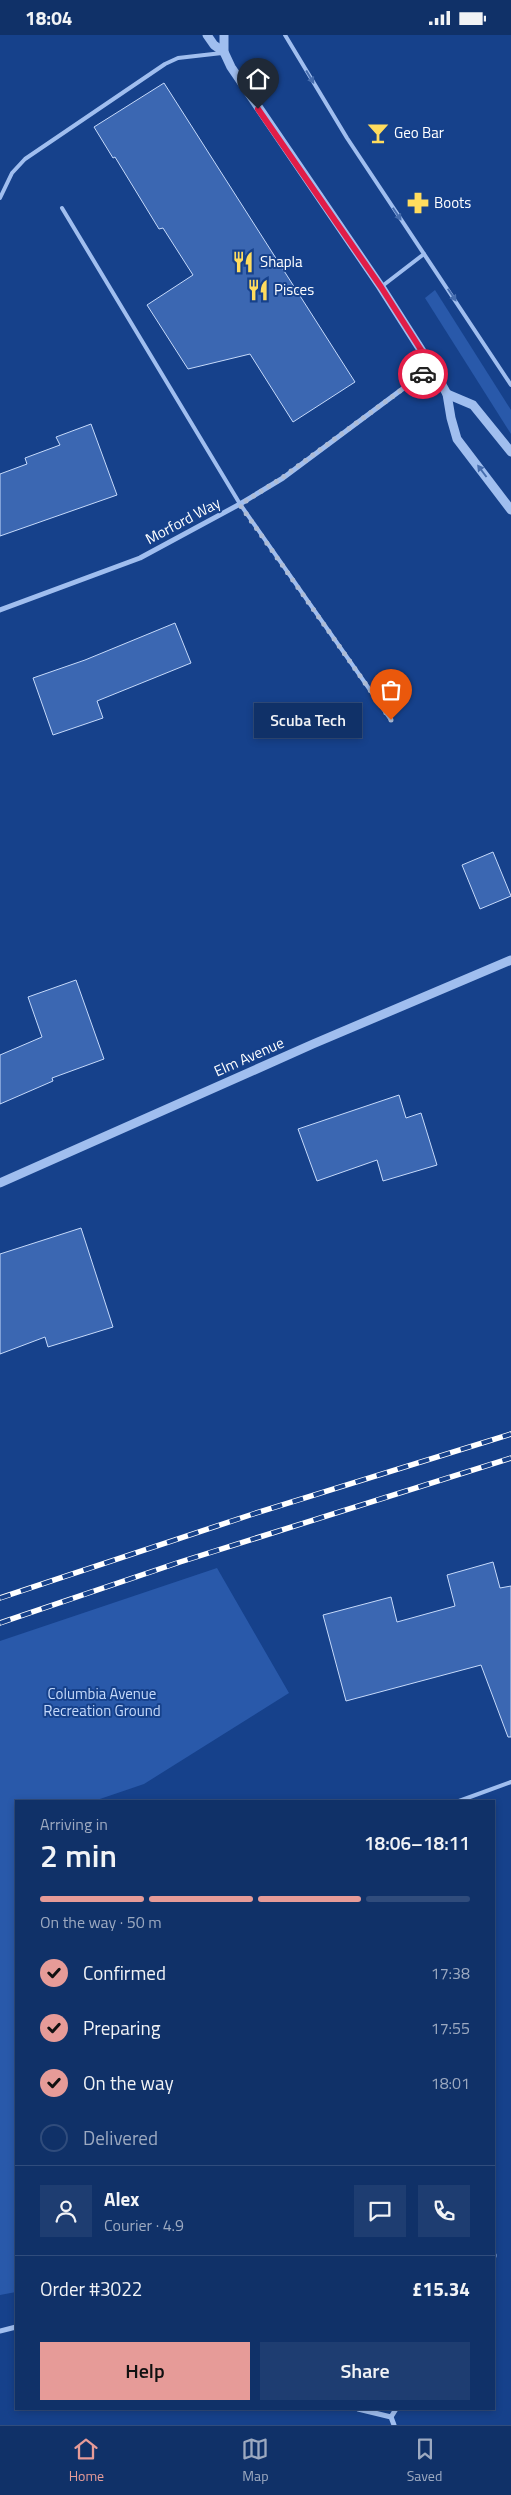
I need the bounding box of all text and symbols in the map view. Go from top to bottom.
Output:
text: 18:04 [25,3,72,32]
pin [237,58,279,109]
icon: home [244,65,272,93]
one-way arrow [306,70,315,83]
bar icon: Geo Bar [365,120,391,146]
place label: Geo Bar [394,121,444,144]
pharmacy icon: Boots [405,190,431,216]
place label: Boots [434,191,471,214]
one-way arrow [392,207,402,221]
restaurant icon: Shapla [230,249,256,275]
place label: Shapla [260,250,303,273]
restaurant icon: Pisces [245,277,271,303]
place label: Pisces [274,278,314,301]
one-way arrow [447,288,457,301]
courier [398,349,448,399]
icon: car [409,360,437,388]
one-way arrow [476,465,487,478]
street label: Morford Way [141,491,225,550]
pin [370,669,412,720]
icon: bag [377,676,405,704]
callout: Scuba Tech [254,703,361,737]
text: Scuba Tech [270,708,346,732]
street label: Elm Avenue [210,1031,288,1082]
park label: Columbia Avenue Recreation Ground [43,1682,161,1722]
text: Arriving in [40,1812,108,1836]
text: 18:06–18:11 [364,1828,470,1857]
text: 2 min [40,1831,117,1879]
text: On the way · 50 m [40,1910,162,1934]
text: Confirmed [83,1958,166,1987]
icon: check [40,1959,68,1987]
text: 17:38 [431,1961,470,1985]
text: Preparing [83,2013,160,2042]
icon: check [40,2014,68,2042]
text: 17:55 [431,2016,470,2040]
text: On the way [83,2068,174,2097]
icon: check [40,2069,68,2097]
text: 18:01 [431,2071,470,2095]
text: Delivered [83,2123,158,2152]
text: Alex [104,2184,139,2213]
button: person [40,2185,92,2237]
button: chat [354,2185,406,2237]
button: phone [418,2185,470,2237]
text: Courier · 4.9 [104,2213,184,2237]
text: Order #3022 [40,2274,142,2303]
text: £15.34 [412,2274,470,2303]
button: Help [40,2342,250,2400]
button: Share [260,2342,470,2400]
tab: Home [69,2435,104,2486]
tab: Map [241,2435,269,2486]
tab: Saved [407,2435,442,2486]

